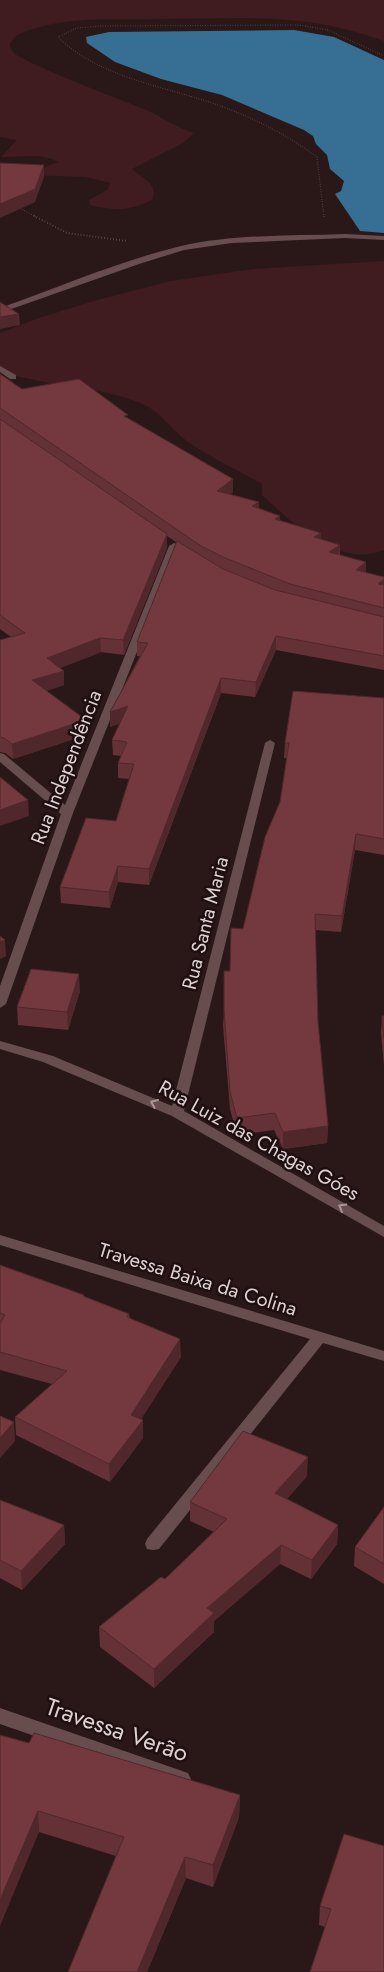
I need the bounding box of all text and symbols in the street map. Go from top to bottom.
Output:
street label: Rua Independência [24,686,109,849]
street label: Rua Santa Maria [175,853,236,993]
street label: Rua Luiz das Chagas Góes [153,1073,364,1208]
one-way arrow [150,1099,159,1110]
one-way arrow [338,1204,347,1214]
street label: Travessa Baixa da Colina [95,1235,301,1323]
street label: Travessa Verão [41,1689,193,1770]

